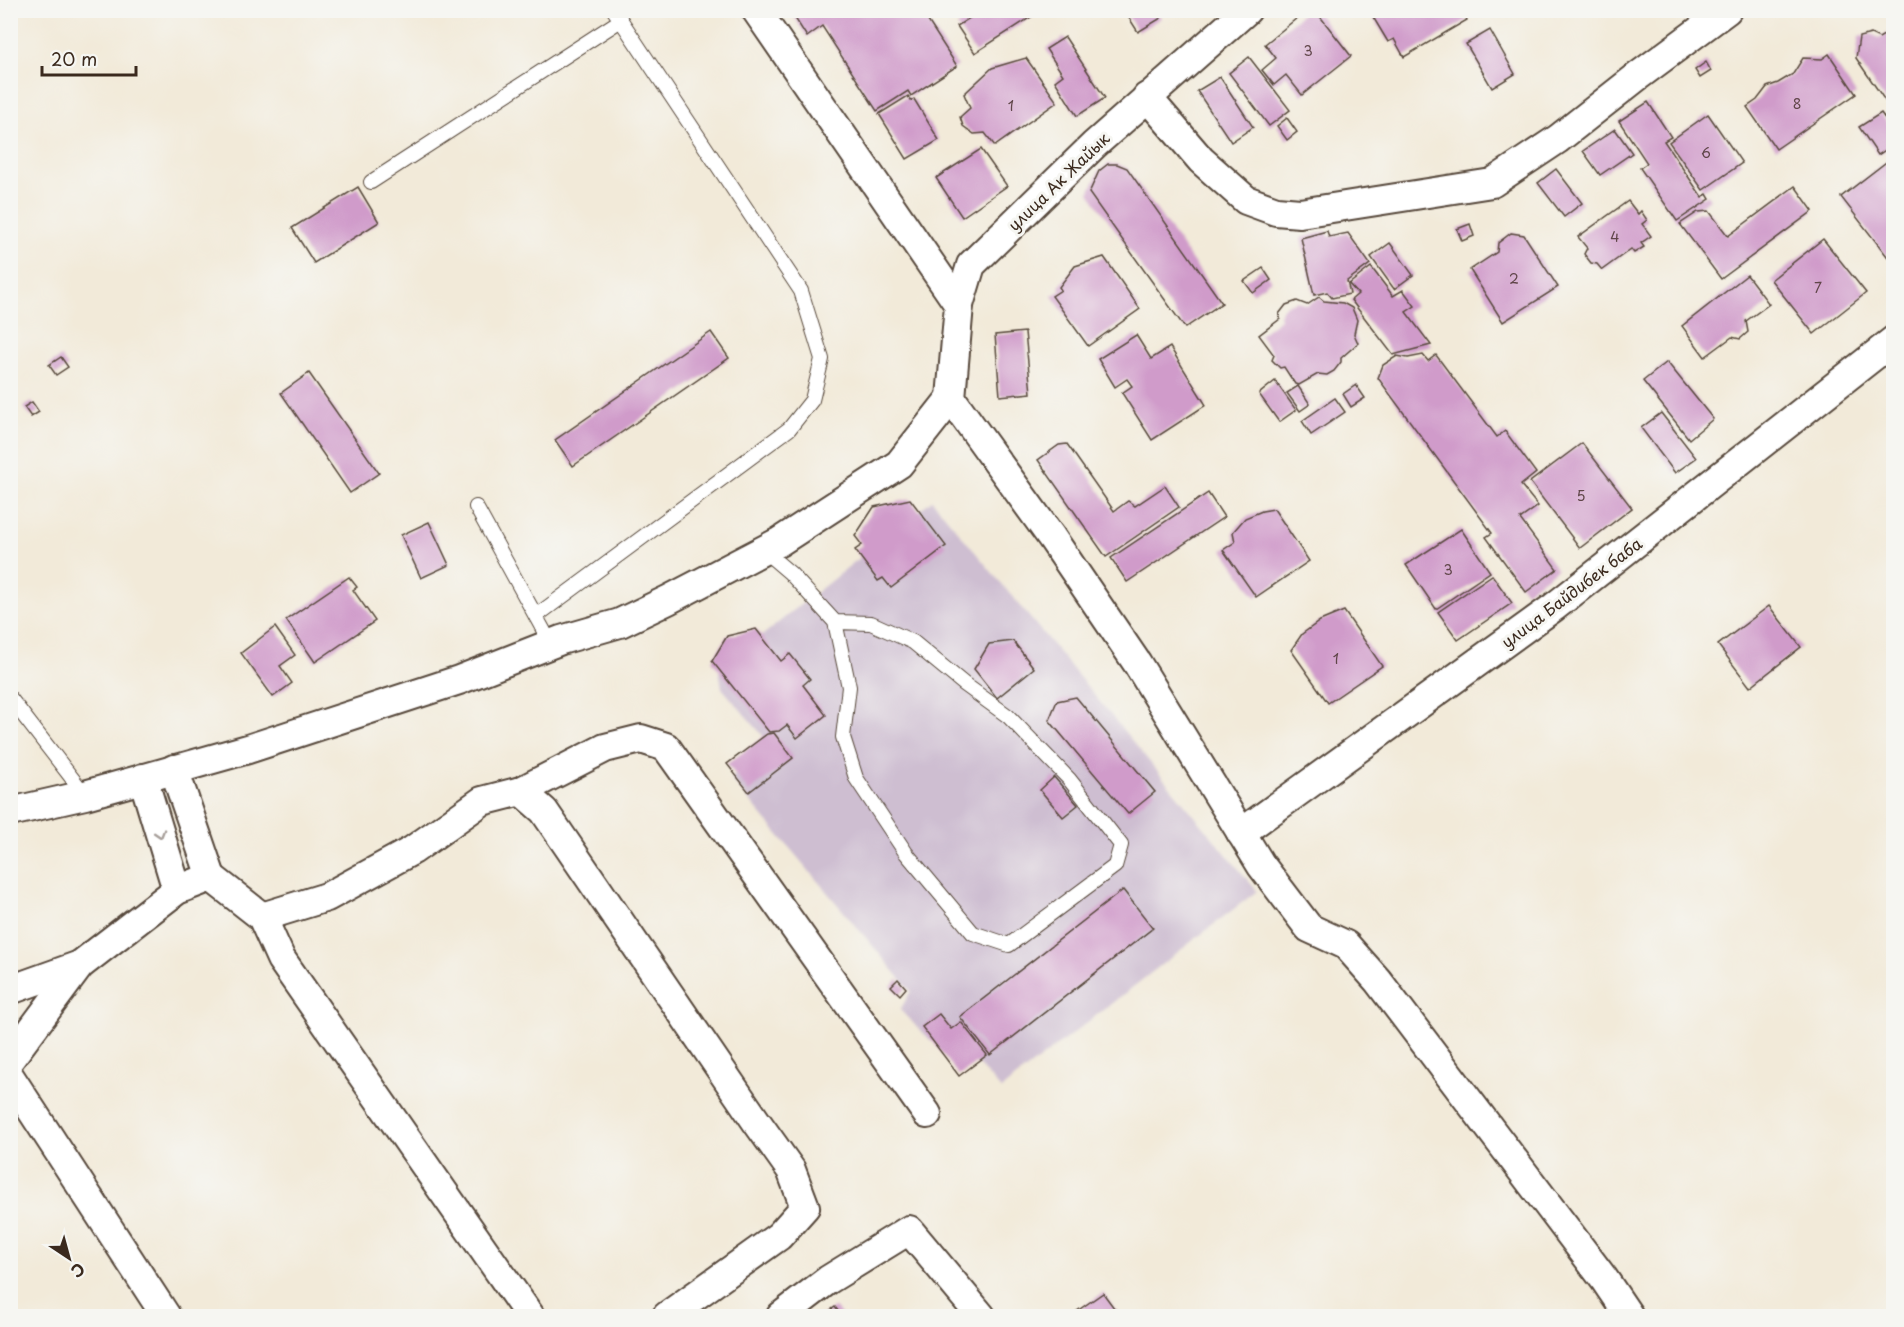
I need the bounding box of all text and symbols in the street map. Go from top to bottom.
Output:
scale bar [42,39,136,77]
house number: 3 [1303,40,1313,61]
text: 20 m [51,45,97,72]
house number: 8 [1793,93,1801,114]
house number: 1 [1008,95,1014,116]
street label: улица Ак Жайык [1002,126,1115,236]
house number: 6 [1701,142,1711,163]
house number: 4 [1610,226,1620,247]
house number: 2 [1509,268,1519,289]
house number: 7 [1814,277,1822,298]
house number: 5 [1576,485,1586,506]
street label: улица Байдибек баба [1496,531,1646,653]
house number: 3 [1443,559,1453,580]
house number: 1 [1333,648,1339,669]
one-way arrow [153,828,165,839]
north arrow [39,1228,99,1288]
text: С [66,1258,90,1284]

